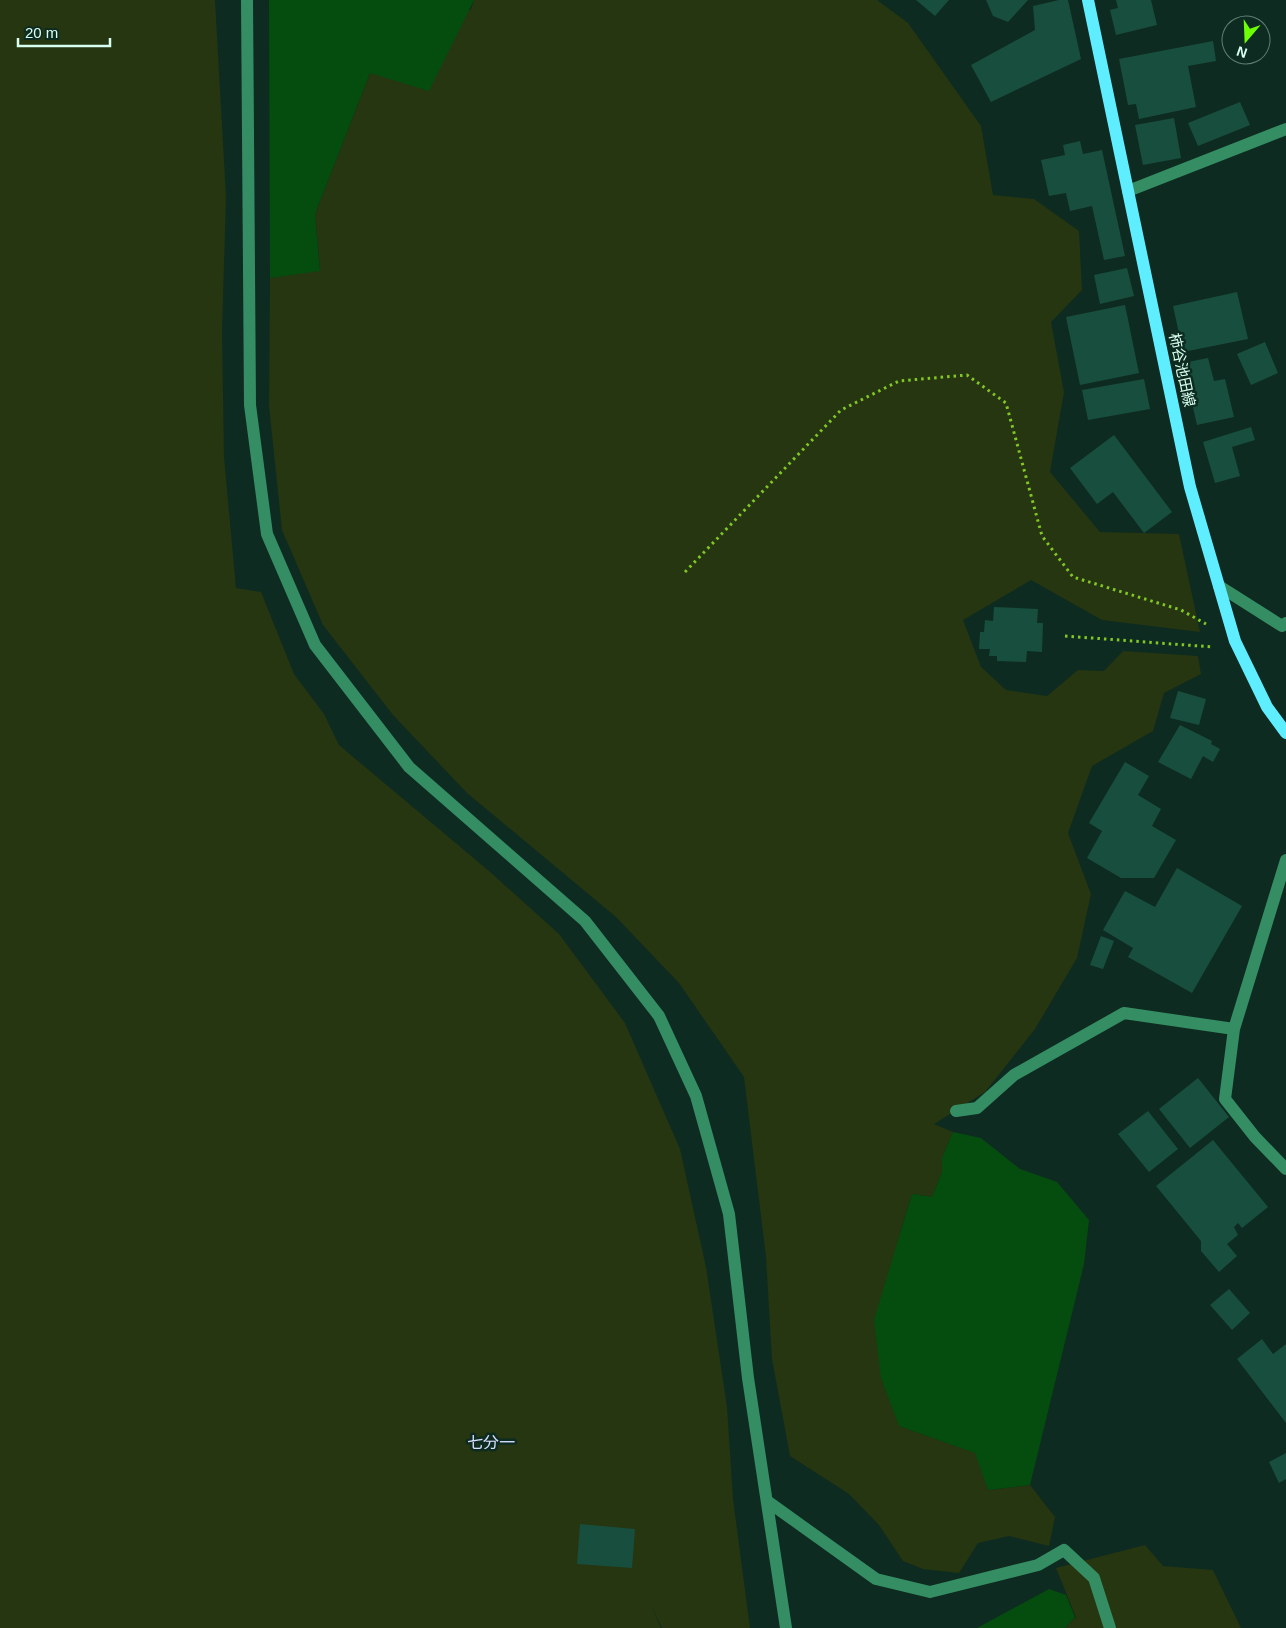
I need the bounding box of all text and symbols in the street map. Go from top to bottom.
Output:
scale bar [18,15,110,47]
north arrow [1221,15,1271,65]
text: 20 m [25,24,58,41]
text: N [1234,43,1249,62]
street label: 柿谷池田線 [1166,331,1199,408]
district label: 七分一 [467,1434,515,1451]

